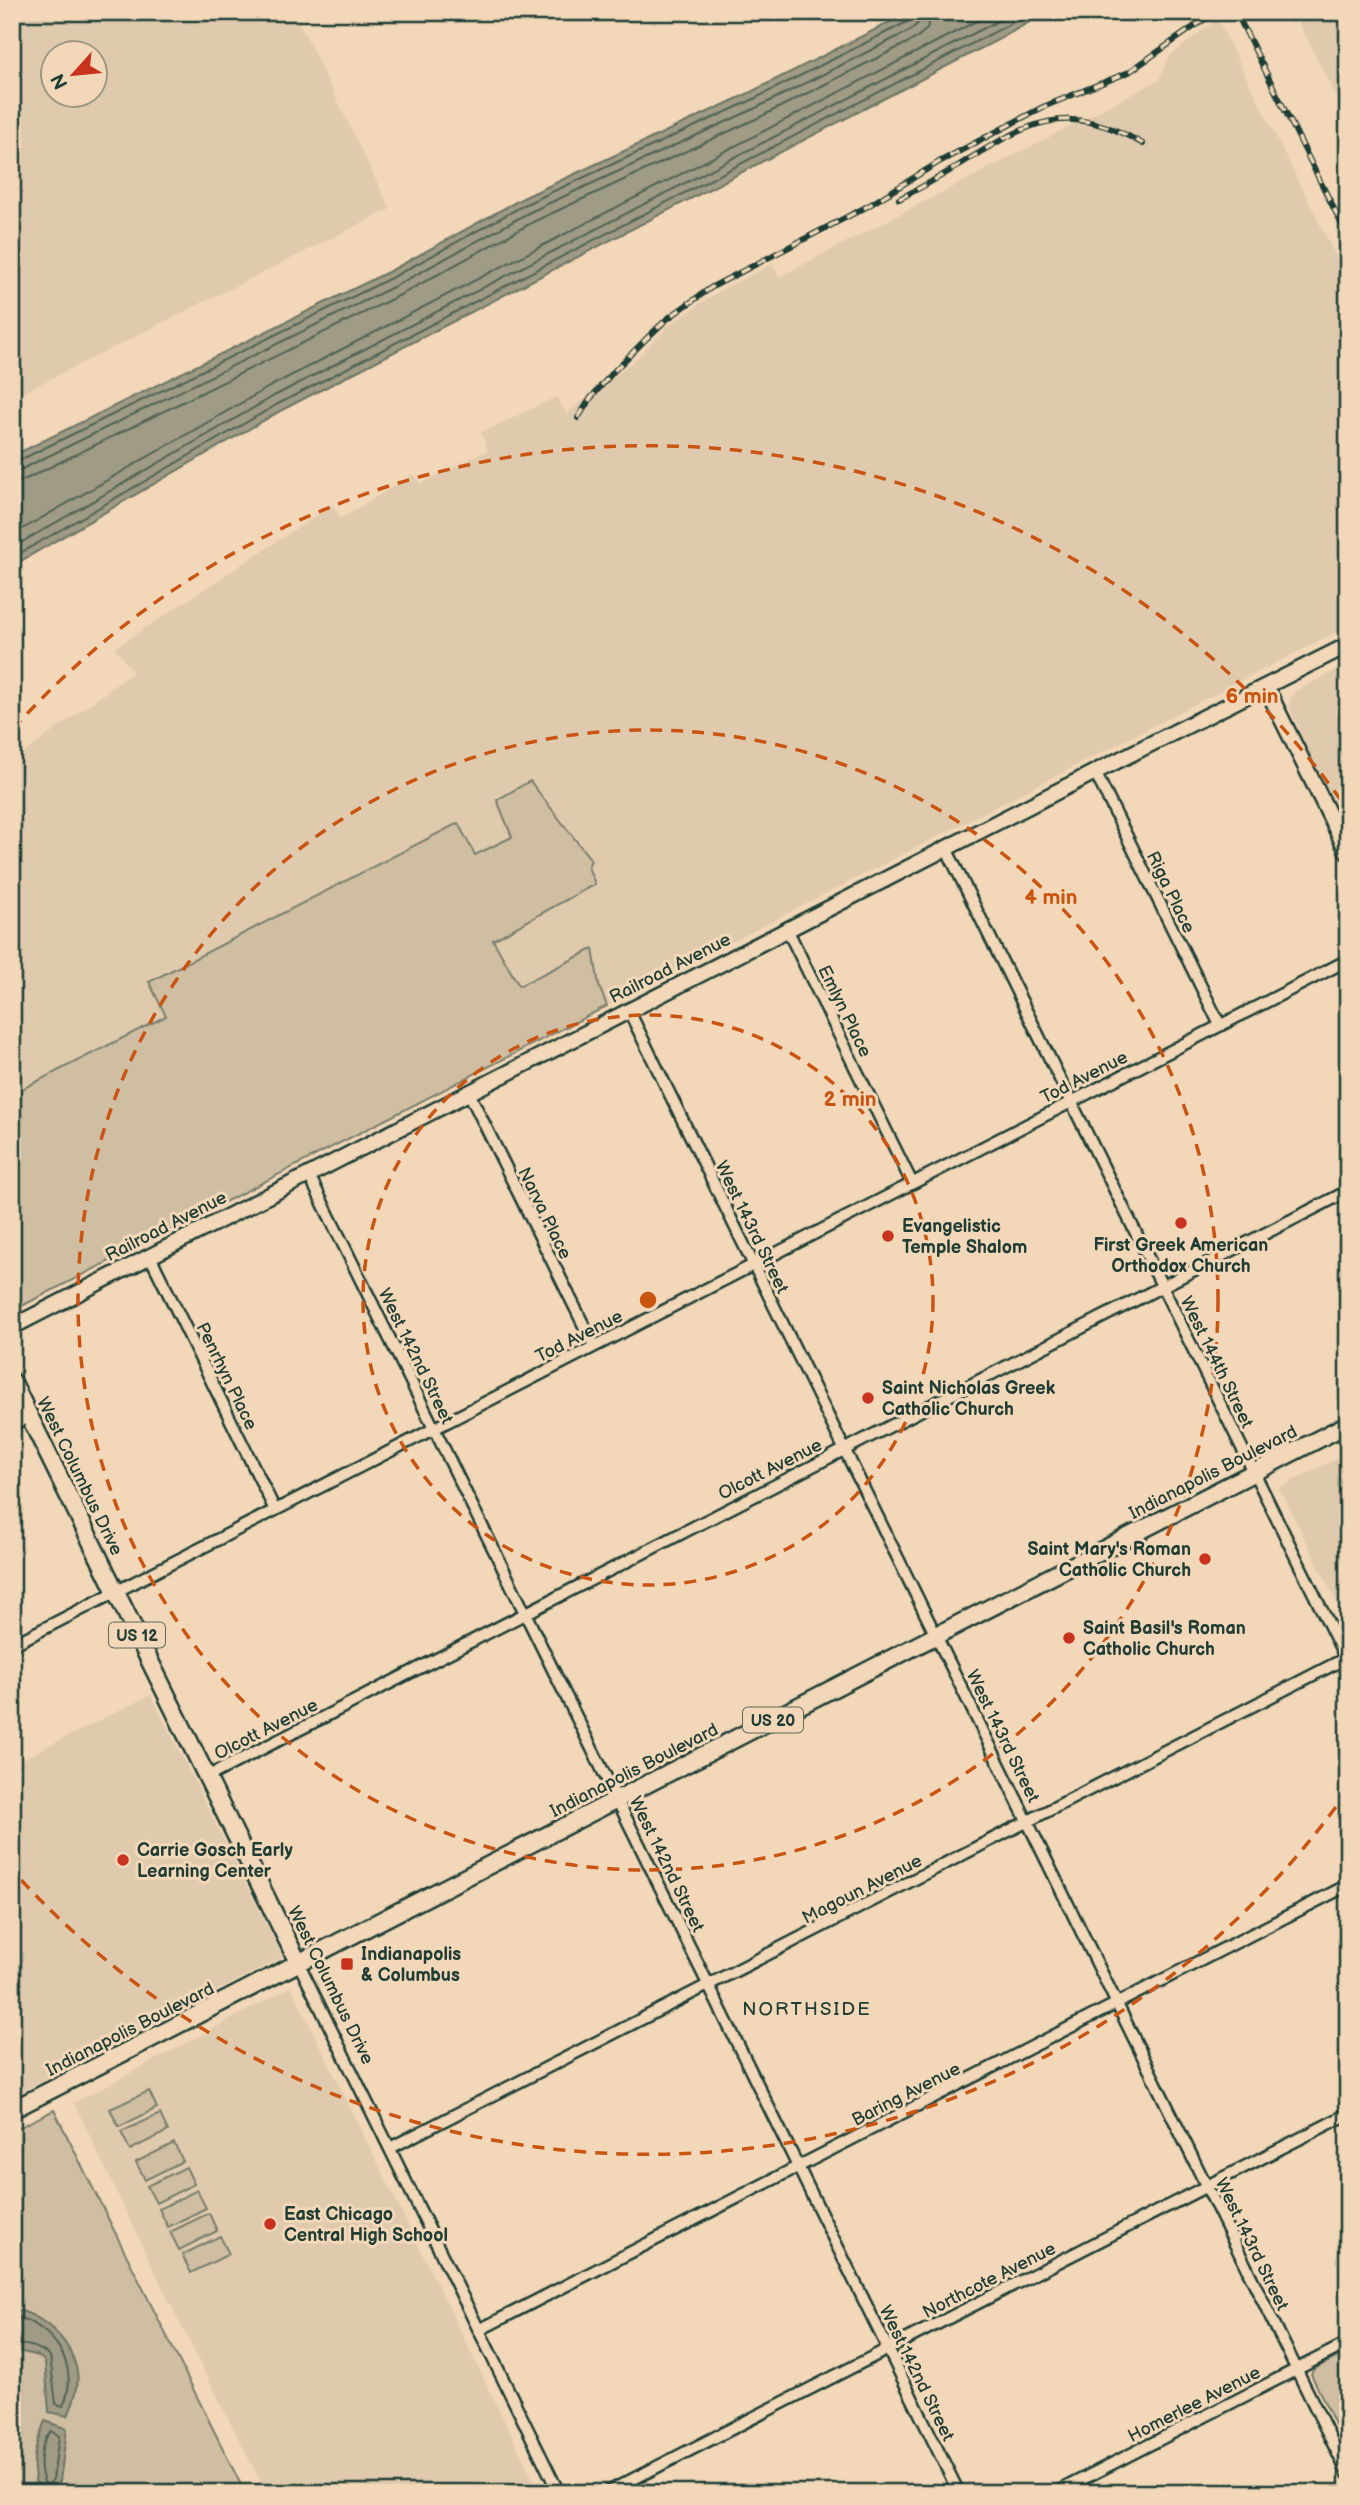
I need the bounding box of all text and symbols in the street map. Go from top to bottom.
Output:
north arrow [38,38,108,108]
text: N [47,69,74,93]
text: 6 min [1225,684,1279,709]
street label: Riga Place [1142,848,1199,937]
text: 4 min [1025,885,1077,910]
street label: Railroad Avenue [606,929,735,1008]
street label: Emlyn Place [813,962,876,1061]
street label: Tod Avenue [1037,1046,1131,1108]
text: 2 min [823,1087,877,1112]
street label: West 143rd Street [710,1158,793,1297]
street label: Narva Place [513,1164,576,1263]
street label: Railroad Avenue [102,1187,231,1266]
marker: First Greek American Orthodox Church [1173,1215,1189,1231]
place label: Evangelistic Temple Shalom [902,1216,1027,1258]
marker: Evangelistic Temple Shalom [880,1228,896,1244]
place label: First Greek American Orthodox Church [1094,1235,1268,1277]
street label: West 142nd Street [374,1285,458,1428]
centre of rings [636,1288,660,1312]
street label: West 144th Street [1176,1293,1258,1432]
street label: Tod Avenue [532,1305,626,1367]
street label: Penrhyn Place [192,1319,262,1434]
place label: Saint Nicholas Greek Catholic Church [882,1378,1056,1420]
marker: Saint Nicholas Greek Catholic Church [860,1390,876,1406]
street label: West Columbus Drive [32,1394,127,1559]
street label: Indianapolis Boulevard [1126,1421,1301,1524]
street label: Olcott Avenue [715,1434,826,1505]
place label: Saint Mary's Roman Catholic Church [1027,1539,1191,1581]
marker: Saint Mary's Roman Catholic Church [1197,1551,1213,1567]
place label: Saint Basil's Roman Catholic Church [1083,1618,1246,1660]
road number: US 12 [109,1623,165,1648]
marker: Saint Basil's Roman Catholic Church [1061,1630,1077,1646]
street label: West 143rd Street [961,1667,1044,1806]
street label: Olcott Avenue [211,1694,322,1765]
road number: US 20 [743,1708,803,1732]
street label: Indianapolis Boulevard [547,1719,722,1822]
street label: West 142nd Street [625,1793,709,1936]
place label: Carrie Gosch Early Learning Center [137,1840,293,1882]
street label: Magoun Avenue [799,1850,926,1929]
marker: Carrie Gosch Early Learning Center [115,1852,131,1868]
street label: West Columbus Drive [283,1903,378,2068]
place label: Indianapolis & Columbus [361,1944,461,1986]
marker: Indianapolis & Columbus [339,1956,355,1972]
street label: Indianapolis Boulevard [43,1978,218,2081]
district label: NORTHSIDE [742,1998,872,2021]
street label: Baring Avenue [848,2058,964,2131]
street label: West 143rd Street [1210,2175,1293,2314]
place label: East Chicago Central High School [284,2204,448,2246]
marker: East Chicago Central High School [262,2216,278,2232]
street label: Northcote Avenue [919,2238,1060,2323]
street label: West 142nd Street [875,2302,959,2445]
street label: Homerlee Avenue [1124,2362,1264,2447]

